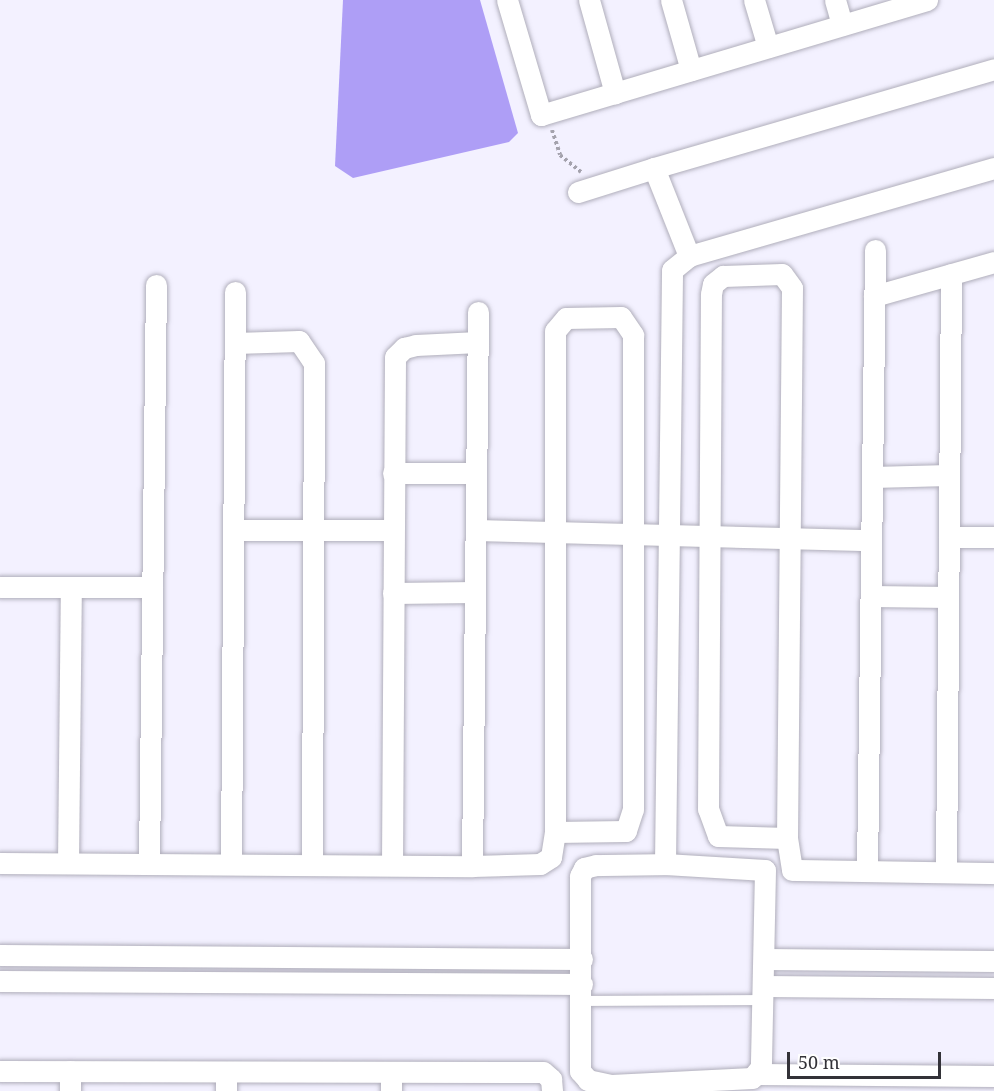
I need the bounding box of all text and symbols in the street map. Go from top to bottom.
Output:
scale bar [790,1040,944,1078]
text: 50 m [798,1050,840,1074]

